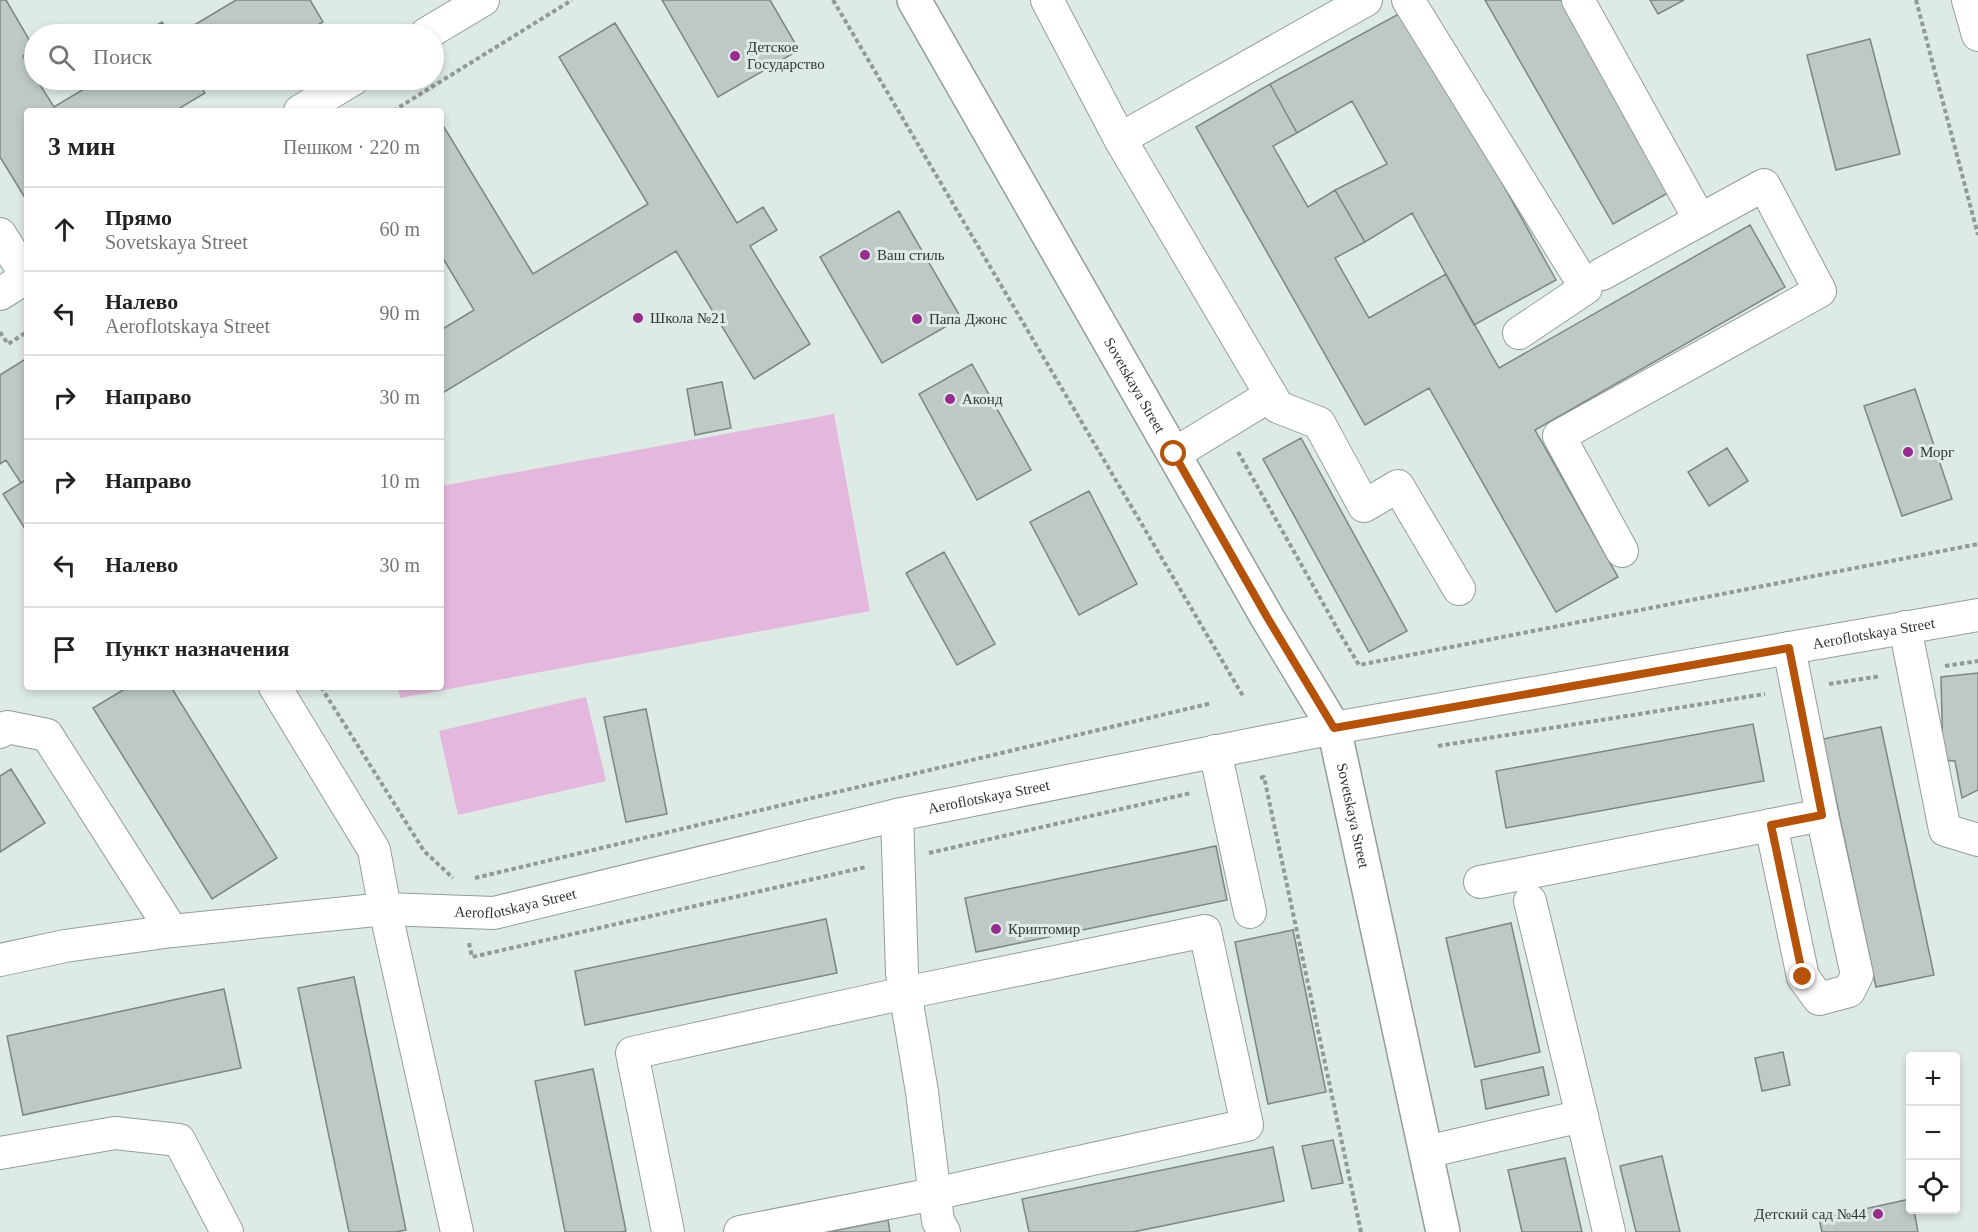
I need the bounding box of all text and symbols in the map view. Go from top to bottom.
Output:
search box [24,24,444,90]
place label: Детское Государство [747,39,825,72]
icon: search [45,41,78,74]
text: Поиск [93,44,152,69]
marker: Детское Государство [728,49,742,63]
text: 3 мин [48,132,115,161]
text: Пешком · 220 m [283,136,420,158]
text: Прямо [105,205,172,230]
icon: ahead [48,213,81,246]
text: 60 m [379,218,420,240]
text: Sovetskaya Street [105,231,248,253]
place label: Ваш стиль [877,247,945,263]
marker: Ваш стиль [858,248,872,262]
text: Налево [105,289,178,314]
icon: left [48,297,81,330]
text: 90 m [379,302,420,324]
place label: Школа №21 [650,310,726,326]
marker: Школа №21 [631,311,645,325]
place label: Папа Джонс [929,311,1007,327]
marker: Папа Джонс [910,312,924,326]
text: Aeroflotskaya Street [105,315,270,337]
street label: Sovetskaya Street [1101,335,1168,437]
icon: right [48,381,81,414]
text: Направо [105,384,191,409]
text: 30 m [379,386,420,408]
place label: Аконд [962,391,1003,407]
marker: Аконд [943,392,957,406]
route start [1160,440,1186,466]
place label: Морг [1920,444,1954,460]
marker: Морг [1901,445,1915,459]
icon: right [48,465,81,498]
text: Направо [105,468,191,493]
text: 10 m [379,470,420,492]
icon: left [48,549,81,582]
text: Налево [105,552,178,577]
text: 30 m [379,554,420,576]
street label: Aeroflotskaya Street [1811,615,1937,652]
icon: arrive [48,633,81,666]
text: Пункт назначения [105,636,290,661]
street label: Sovetskaya Street [1334,761,1372,870]
street label: Aeroflotskaya Street [926,777,1052,817]
street label: Aeroflotskaya Street [454,885,578,921]
place label: Криптомир [1008,921,1080,937]
marker: Криптомир [989,922,1003,936]
route end [1789,963,1815,989]
map controls [1906,1052,1960,1214]
button: + [1906,1052,1960,1106]
button: − [1906,1106,1960,1160]
button: locate [1906,1160,1960,1214]
place label: Детский сад №44 [1754,1206,1866,1222]
marker: Детский сад №44 [1871,1207,1885,1221]

